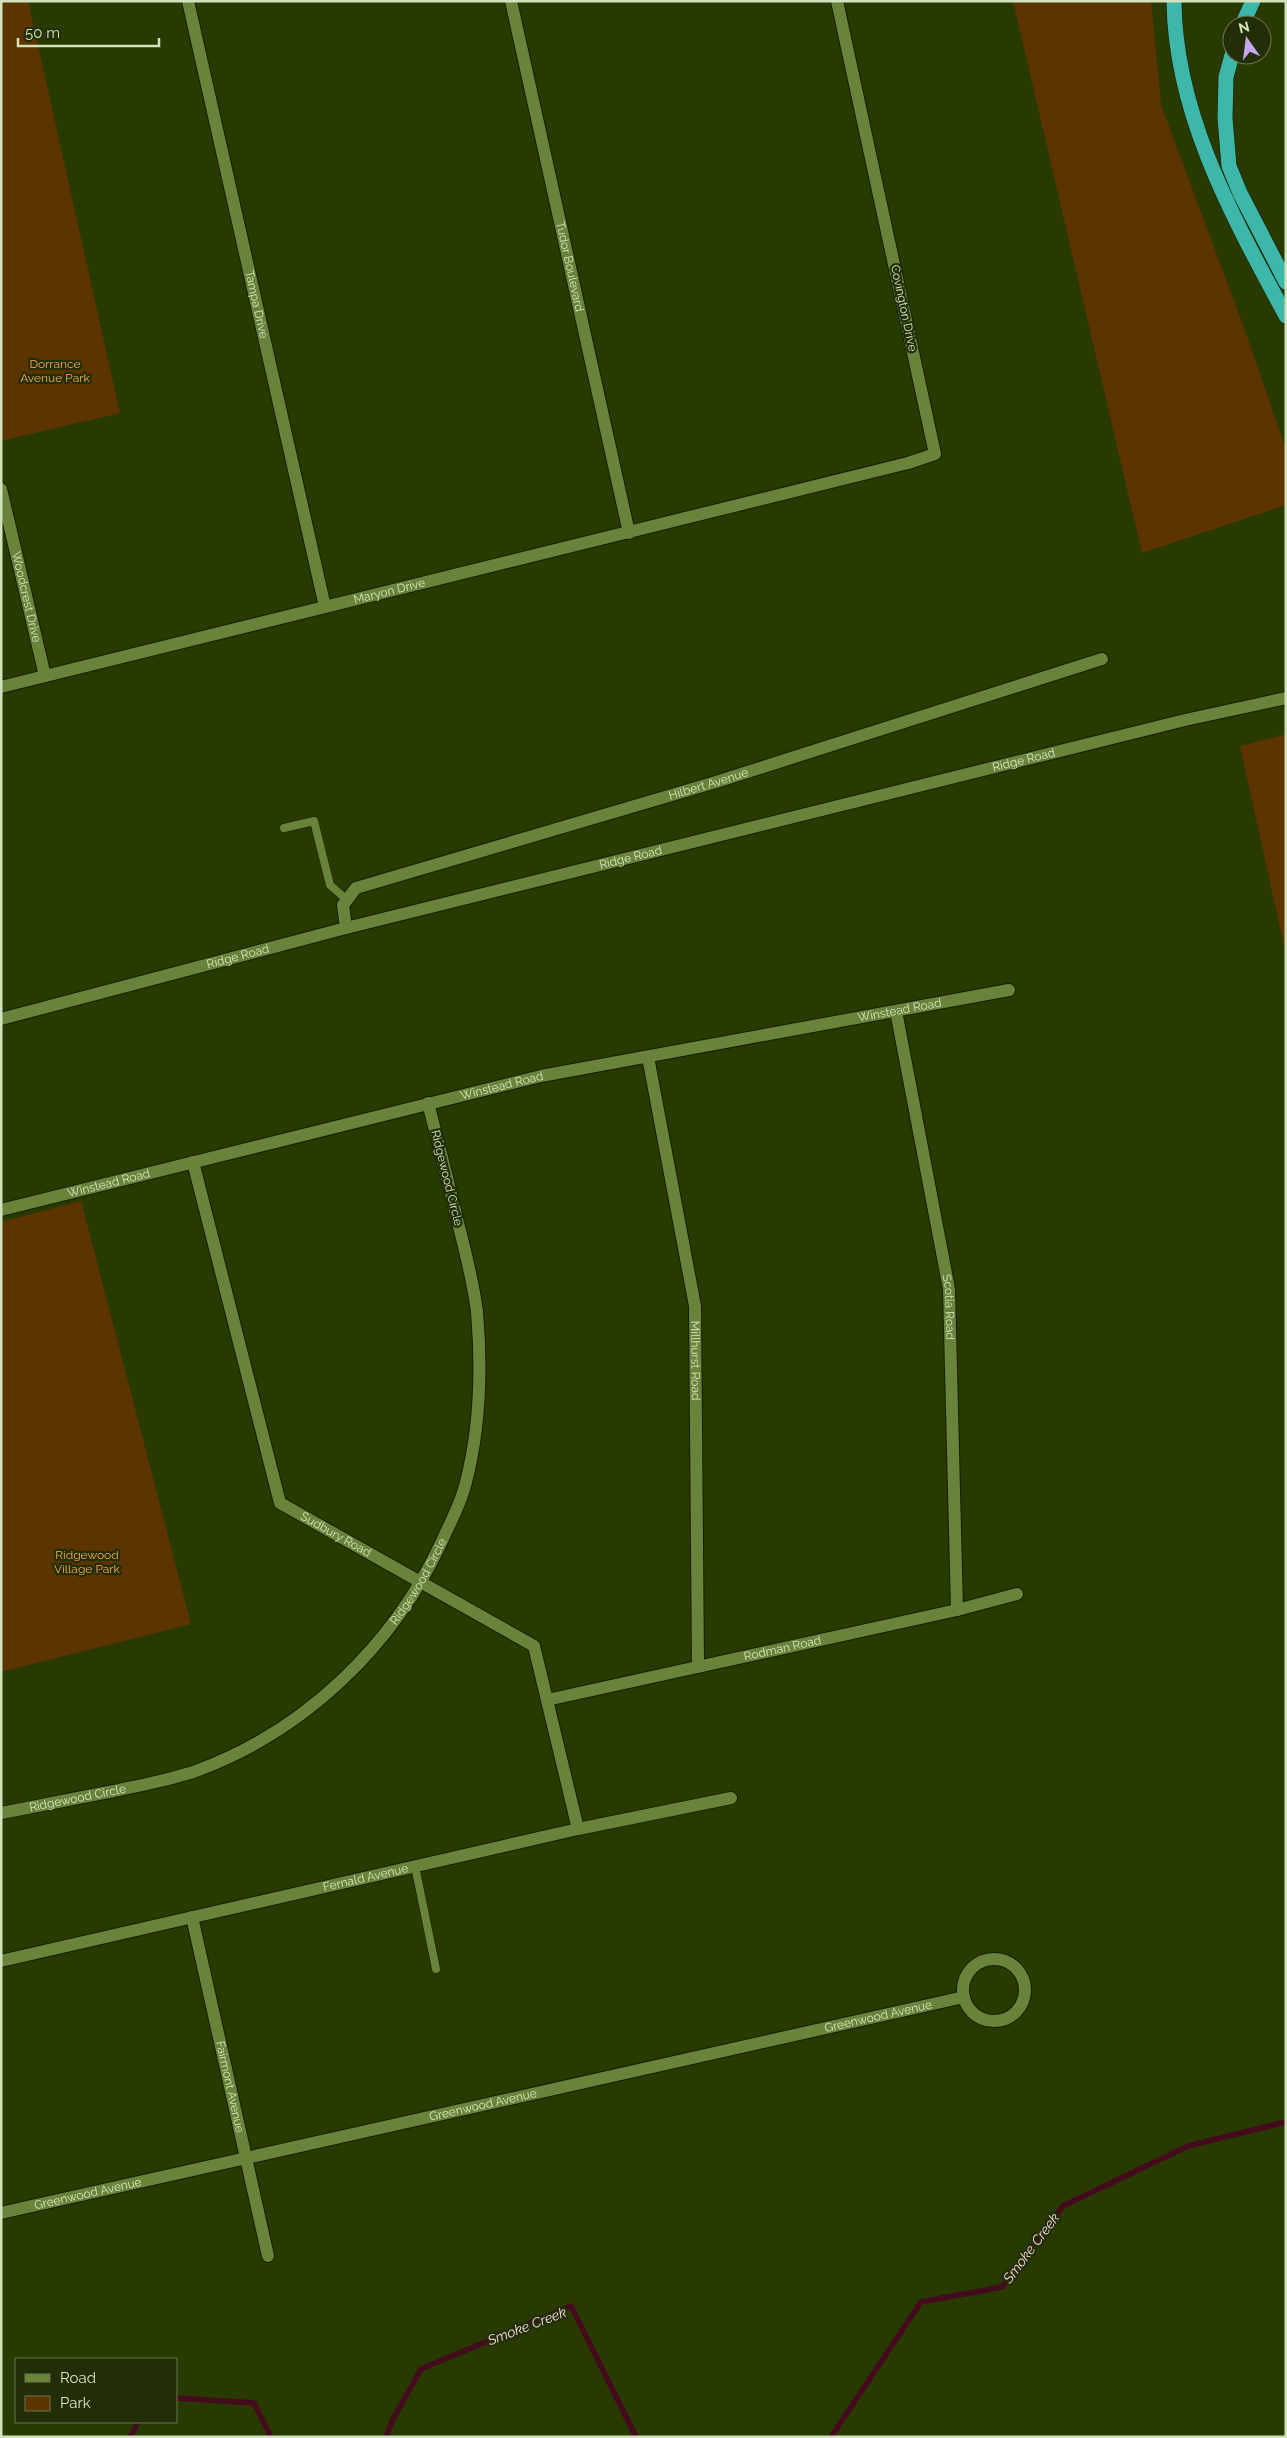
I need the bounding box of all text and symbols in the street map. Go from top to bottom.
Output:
scale bar [18,15,159,47]
north arrow [1222,15,1272,65]
text: N [1237,18,1251,36]
text: 50 m [25,24,60,42]
street label: Tudor Boulevard [553,220,587,313]
street label: Covington Drive [888,263,920,353]
street label: Tampa Drive [242,269,271,340]
park label: Dorrance Avenue Park [20,357,90,385]
street label: Woodcrest Drive [9,550,44,644]
street label: Maryon Drive [352,576,427,607]
street label: Ridge Road [991,745,1057,775]
street label: Hilbert Avenue [667,765,750,803]
street label: Ridge Road [598,843,663,872]
street label: Ridge Road [205,942,271,971]
street label: Winstead Road [857,996,943,1025]
street label: Winstead Road [459,1069,545,1103]
street label: Ridgewood Circle [428,1129,466,1227]
street label: Winstead Road [66,1166,152,1200]
street label: Scotia Road [939,1273,957,1340]
street label: Millhurst Road [688,1321,703,1401]
street label: Sudbury Road [298,1509,374,1560]
street label: Ridgewood Circle [387,1536,449,1628]
park label: Ridgewood Village Park [54,1548,121,1576]
street label: Rodman Road [742,1633,822,1664]
street label: Ridgewood Circle [28,1782,127,1814]
street label: Fernald Avenue [322,1861,410,1894]
street label: Greenwood Avenue [823,1997,933,2035]
street label: Fairmont Avenue [213,2040,247,2134]
street label: Greenwood Avenue [428,2086,538,2124]
street label: Greenwood Avenue [33,2175,143,2212]
water label: Smoke Creek [999,2210,1063,2287]
water label: Smoke Creek [484,2303,569,2349]
legend [15,2358,178,2423]
text: Road [60,2369,96,2387]
text: Park [60,2394,91,2412]

